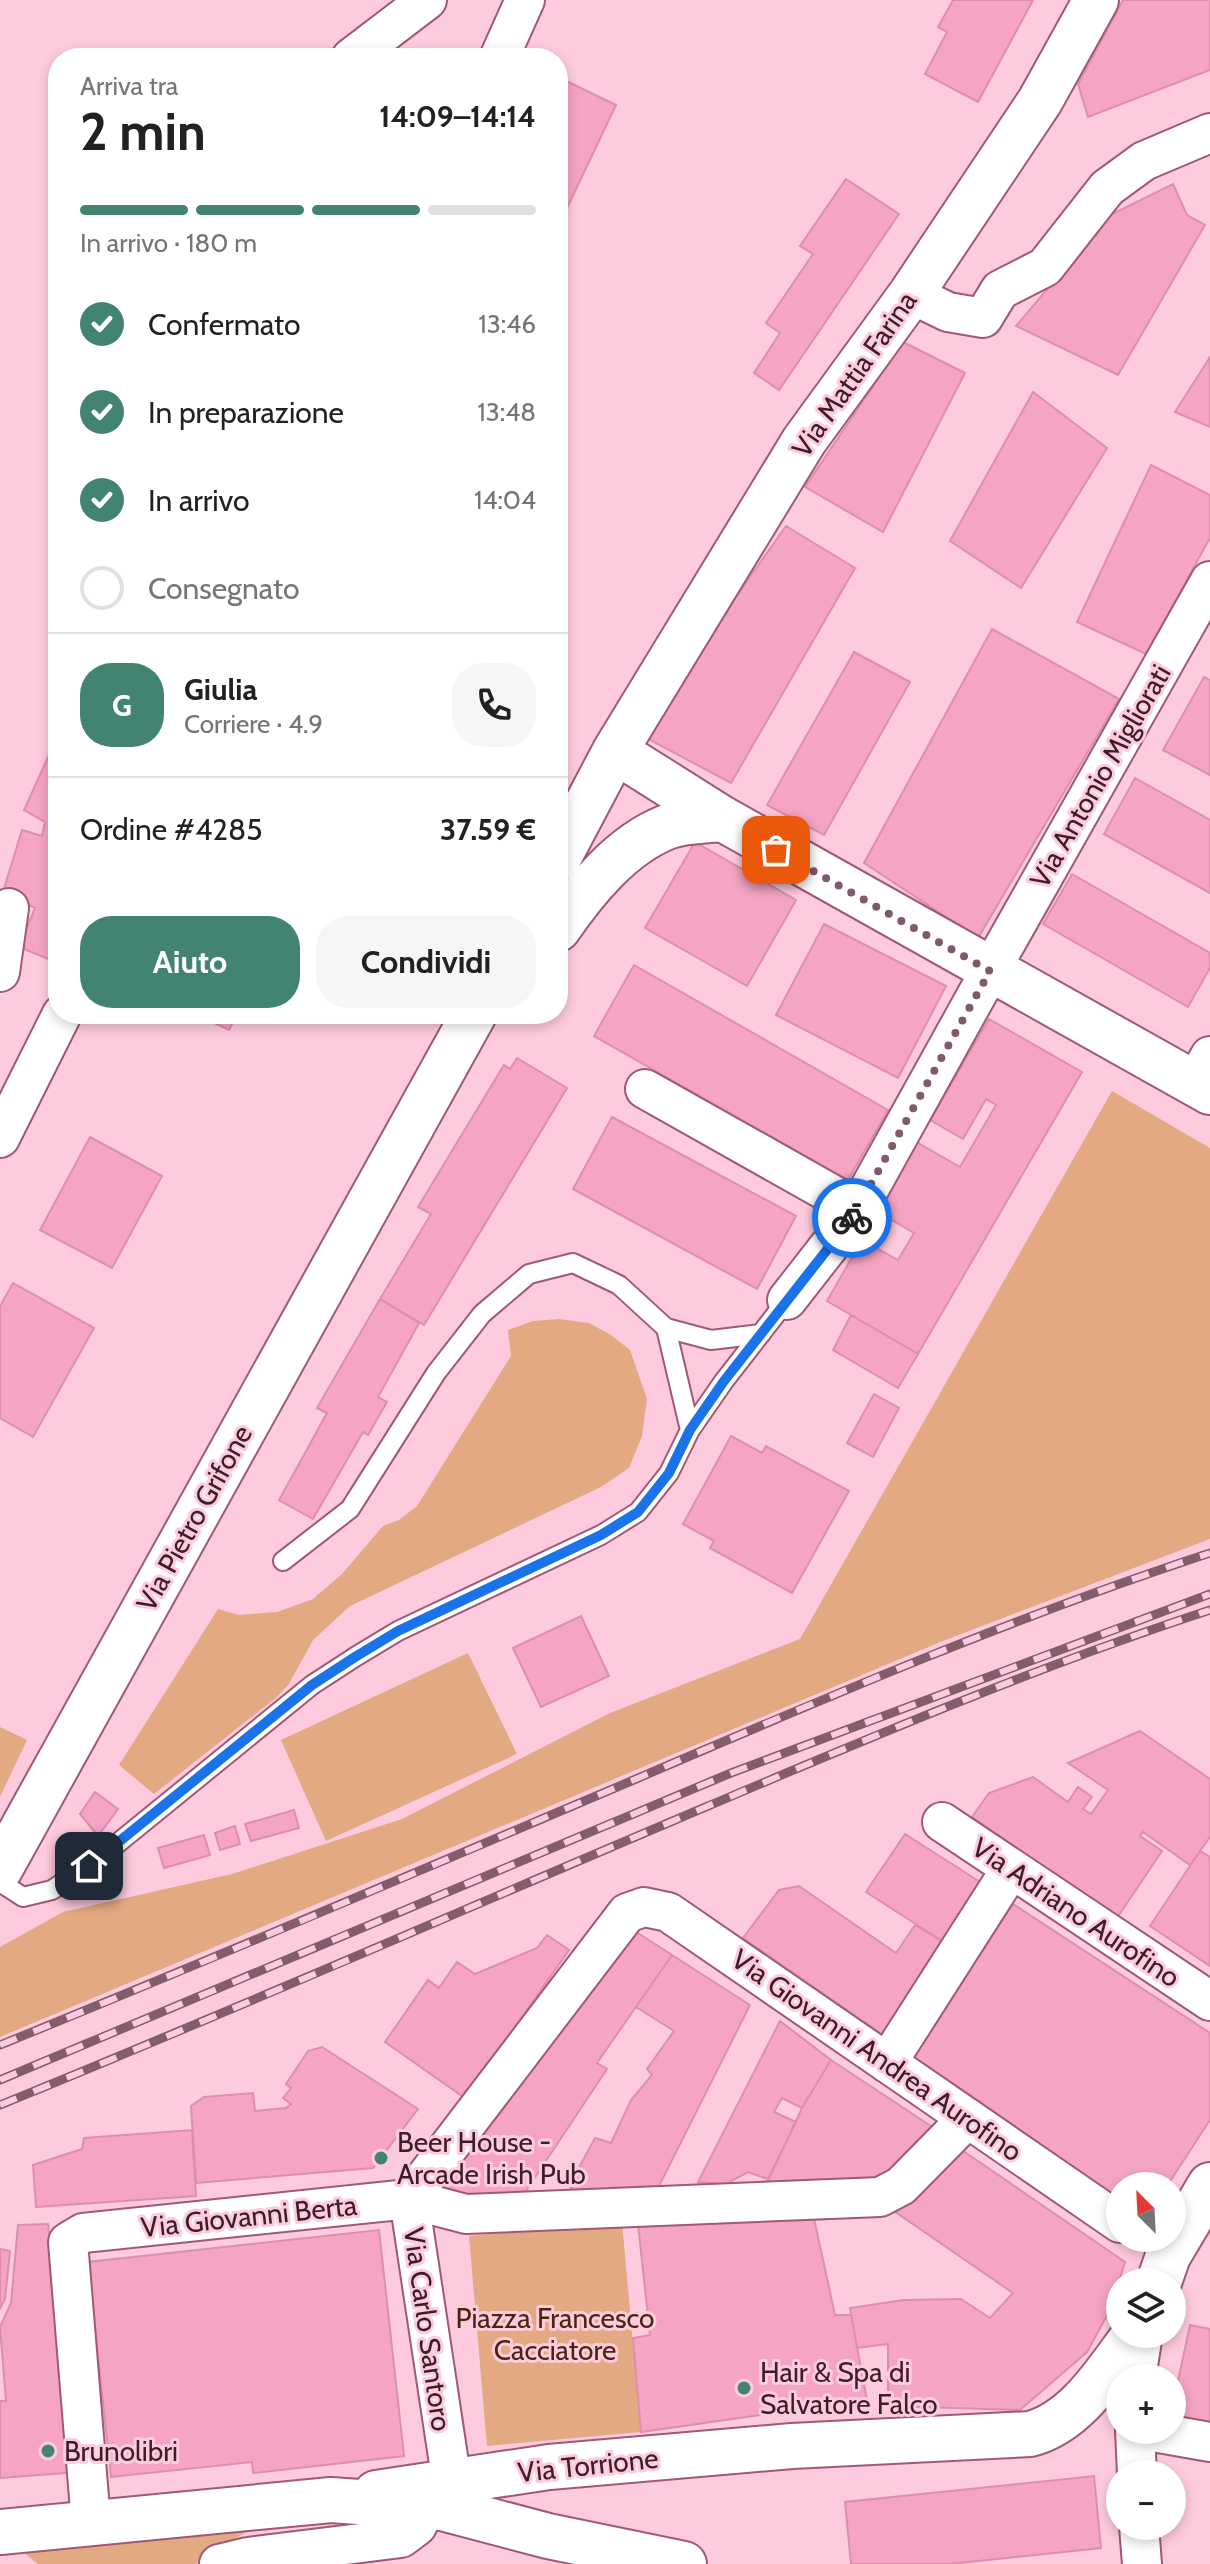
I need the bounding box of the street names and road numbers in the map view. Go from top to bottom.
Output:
street label: Via Mattia Farina [784,284,924,463]
street label: Via Antonio Migliorati [1022,658,1178,894]
street label: Via Pietro Grifone [129,1419,259,1617]
street label: Via Adriano Aurofino [966,1830,1186,1994]
street label: Via Giovanni Andrea Aurofino [725,1942,1029,2168]
street label: Via Giovanni Berta [139,2188,359,2244]
street label: Via Carlo Santoro [397,2225,459,2433]
street label: Via Torrione [516,2441,660,2489]

